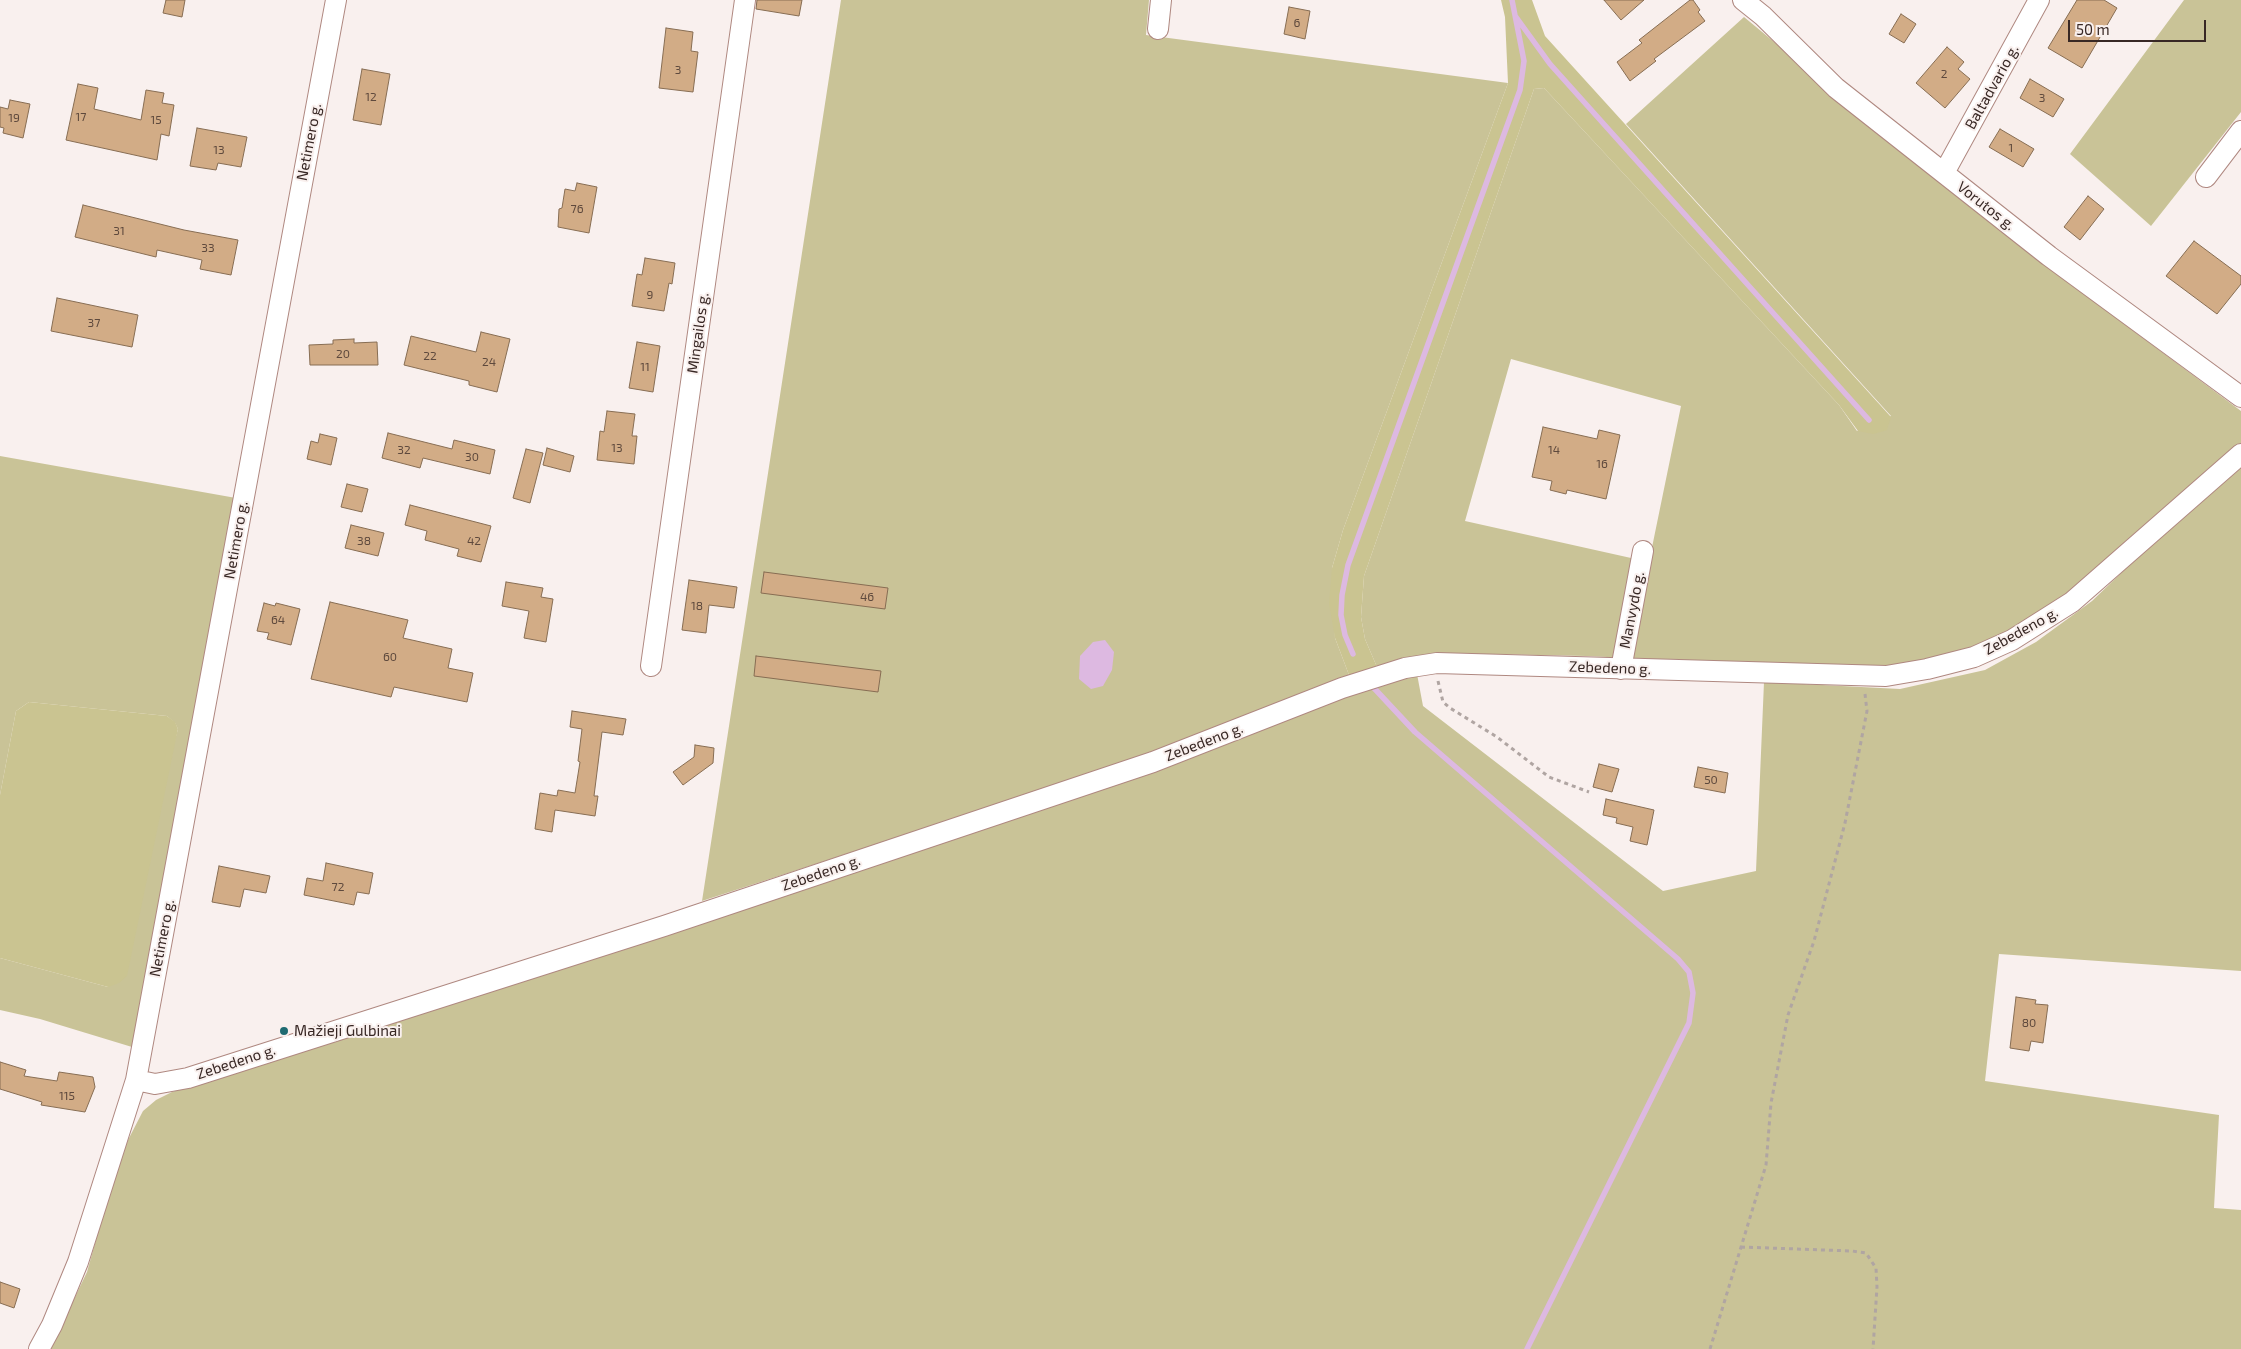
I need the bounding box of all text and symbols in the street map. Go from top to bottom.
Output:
scale bar [2071,10,2208,42]
house number: 6 [1294,16,1300,30]
text: 50 m [2076,20,2110,38]
street label: Baltadvario g. [1961,42,2023,132]
house number: 3 [675,63,681,77]
house number: 2 [1941,67,1947,81]
house number: 12 [365,90,377,104]
house number: 3 [2039,91,2045,105]
street label: Netimero g. [293,102,325,182]
house number: 17 [76,110,86,124]
house number: 19 [8,111,20,125]
house number: 15 [150,113,162,127]
house number: 1 [2009,141,2013,155]
house number: 13 [213,143,225,157]
street label: Vorutos g. [1953,178,2019,234]
house number: 76 [570,202,584,216]
house number: 31 [113,224,125,238]
house number: 33 [201,241,215,255]
house number: 9 [647,288,653,302]
street label: Mingailos g. [683,291,713,375]
house number: 37 [88,316,100,330]
house number: 20 [336,347,350,361]
house number: 22 [423,349,437,363]
house number: 24 [482,355,496,369]
house number: 11 [640,360,650,374]
house number: 13 [611,441,623,455]
house number: 32 [397,443,411,457]
house number: 14 [1548,443,1560,457]
house number: 30 [465,450,479,464]
house number: 16 [1596,457,1608,471]
street label: Netimero g. [220,500,252,580]
house number: 38 [357,534,371,548]
house number: 42 [467,534,481,548]
street label: Manvydo g. [1616,570,1648,650]
house number: 46 [860,590,874,604]
house number: 18 [691,599,703,613]
street label: Zebedeno g. [1981,603,2061,659]
house number: 64 [271,613,285,627]
house number: 60 [383,650,397,664]
street label: Zebedeno g. [1569,658,1651,678]
street label: Zebedeno g. [1162,719,1246,765]
house number: 50 [1704,773,1718,787]
street label: Zebedeno g. [779,851,863,895]
house number: 72 [332,880,344,894]
street label: Netimero g. [146,898,178,978]
house number: 80 [2022,1016,2036,1030]
place label: Mažieji Gulbinai [294,1022,401,1040]
marker: Mažieji Gulbinai [278,1025,290,1037]
street label: Zebedeno g. [194,1041,278,1083]
house number: 115 [59,1089,75,1103]

